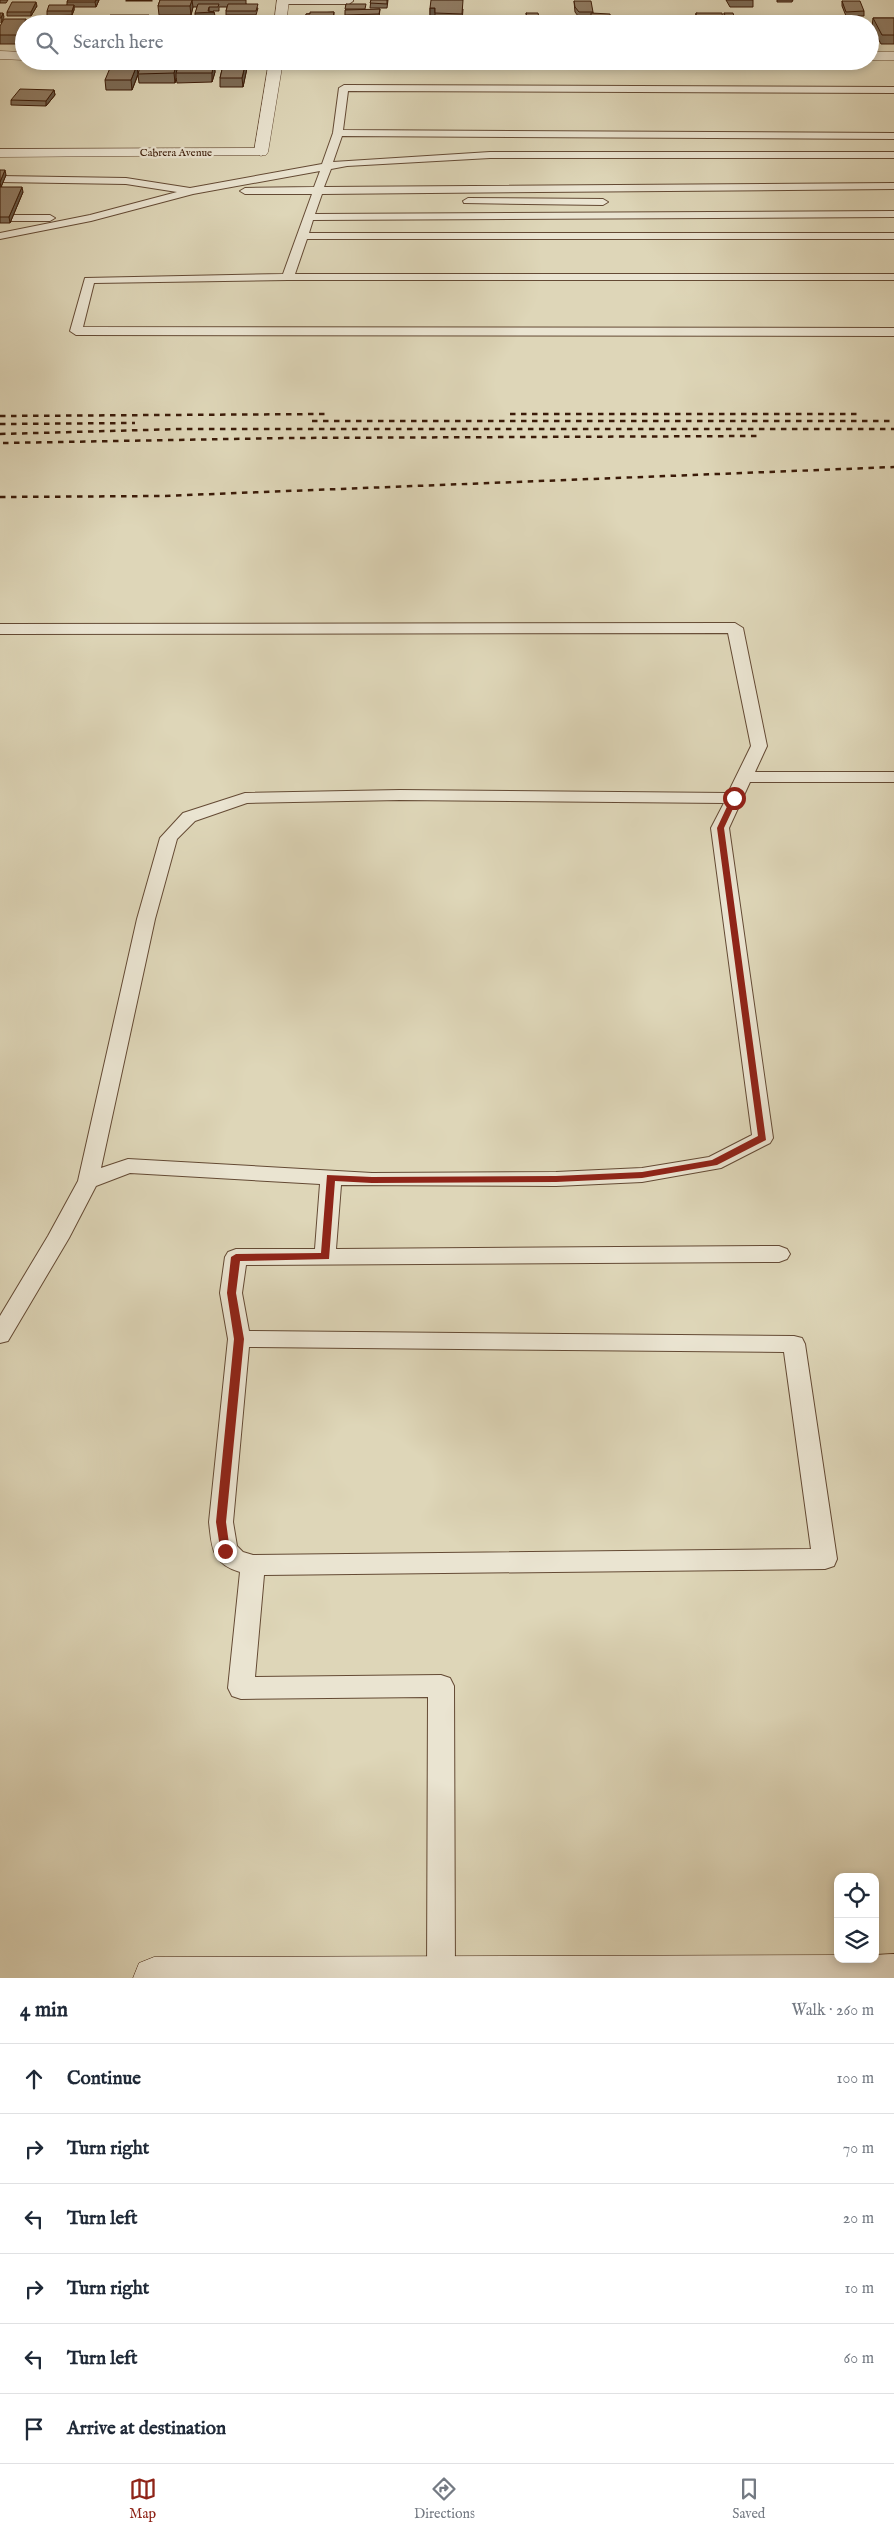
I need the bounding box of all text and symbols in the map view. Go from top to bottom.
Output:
search box [15,15,879,70]
icon: search [33,29,61,57]
text: Search here [73,31,164,55]
street label: Cabrera Avenue [140,146,212,160]
route start [723,787,746,810]
route end [214,1540,237,1563]
map controls [834,1873,879,1963]
button: locate [834,1873,879,1918]
button: layers [834,1918,879,1963]
text: 4 min [20,1997,68,2024]
text: Walk · 260 m [791,2001,874,2021]
icon: ahead [20,2065,48,2093]
text: Continue [67,2067,141,2091]
text: 100 m [837,2069,874,2089]
icon: right [20,2135,48,2163]
text: Turn right [67,2137,149,2161]
text: 70 m [843,2139,874,2159]
icon: left [20,2205,48,2233]
text: Turn left [67,2207,138,2231]
text: 20 m [843,2209,874,2229]
icon: right [20,2275,48,2303]
text: Turn right [67,2277,149,2301]
text: 10 m [844,2279,874,2299]
icon: left [20,2345,48,2373]
text: Turn left [67,2347,138,2371]
text: 60 m [844,2349,874,2369]
icon: arrive [20,2415,48,2443]
text: Arrive at destination [67,2417,226,2441]
tab: Map [129,2475,157,2523]
tab: Directions [414,2475,475,2523]
tab: Saved [732,2475,765,2523]

